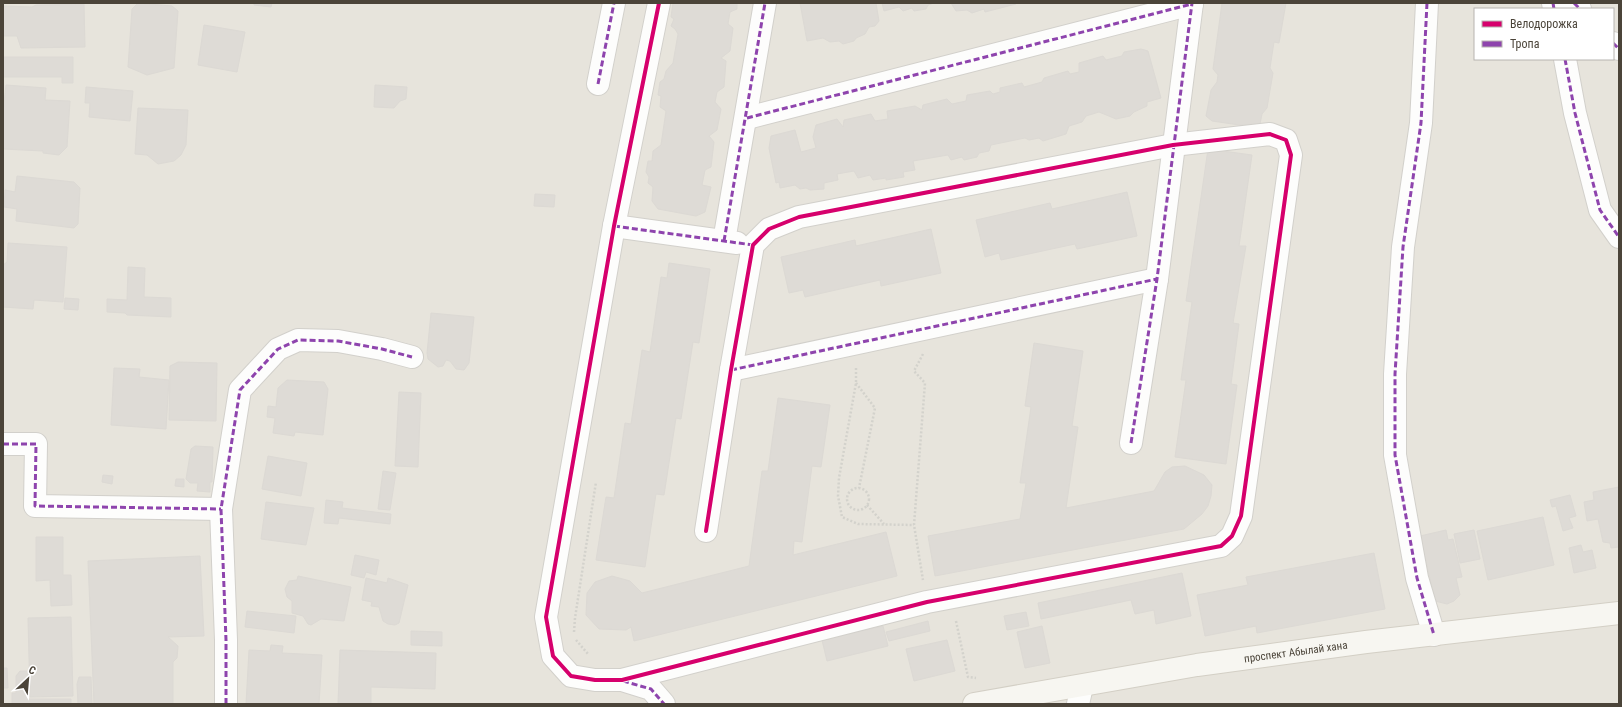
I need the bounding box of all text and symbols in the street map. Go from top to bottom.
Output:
legend [1474,8,1614,60]
text: Велодорожка [1510,17,1578,31]
text: Тропа [1510,37,1540,51]
street label: проспект Абылай хана [1243,638,1348,665]
north arrow [8,659,48,699]
text: С [26,663,38,678]

